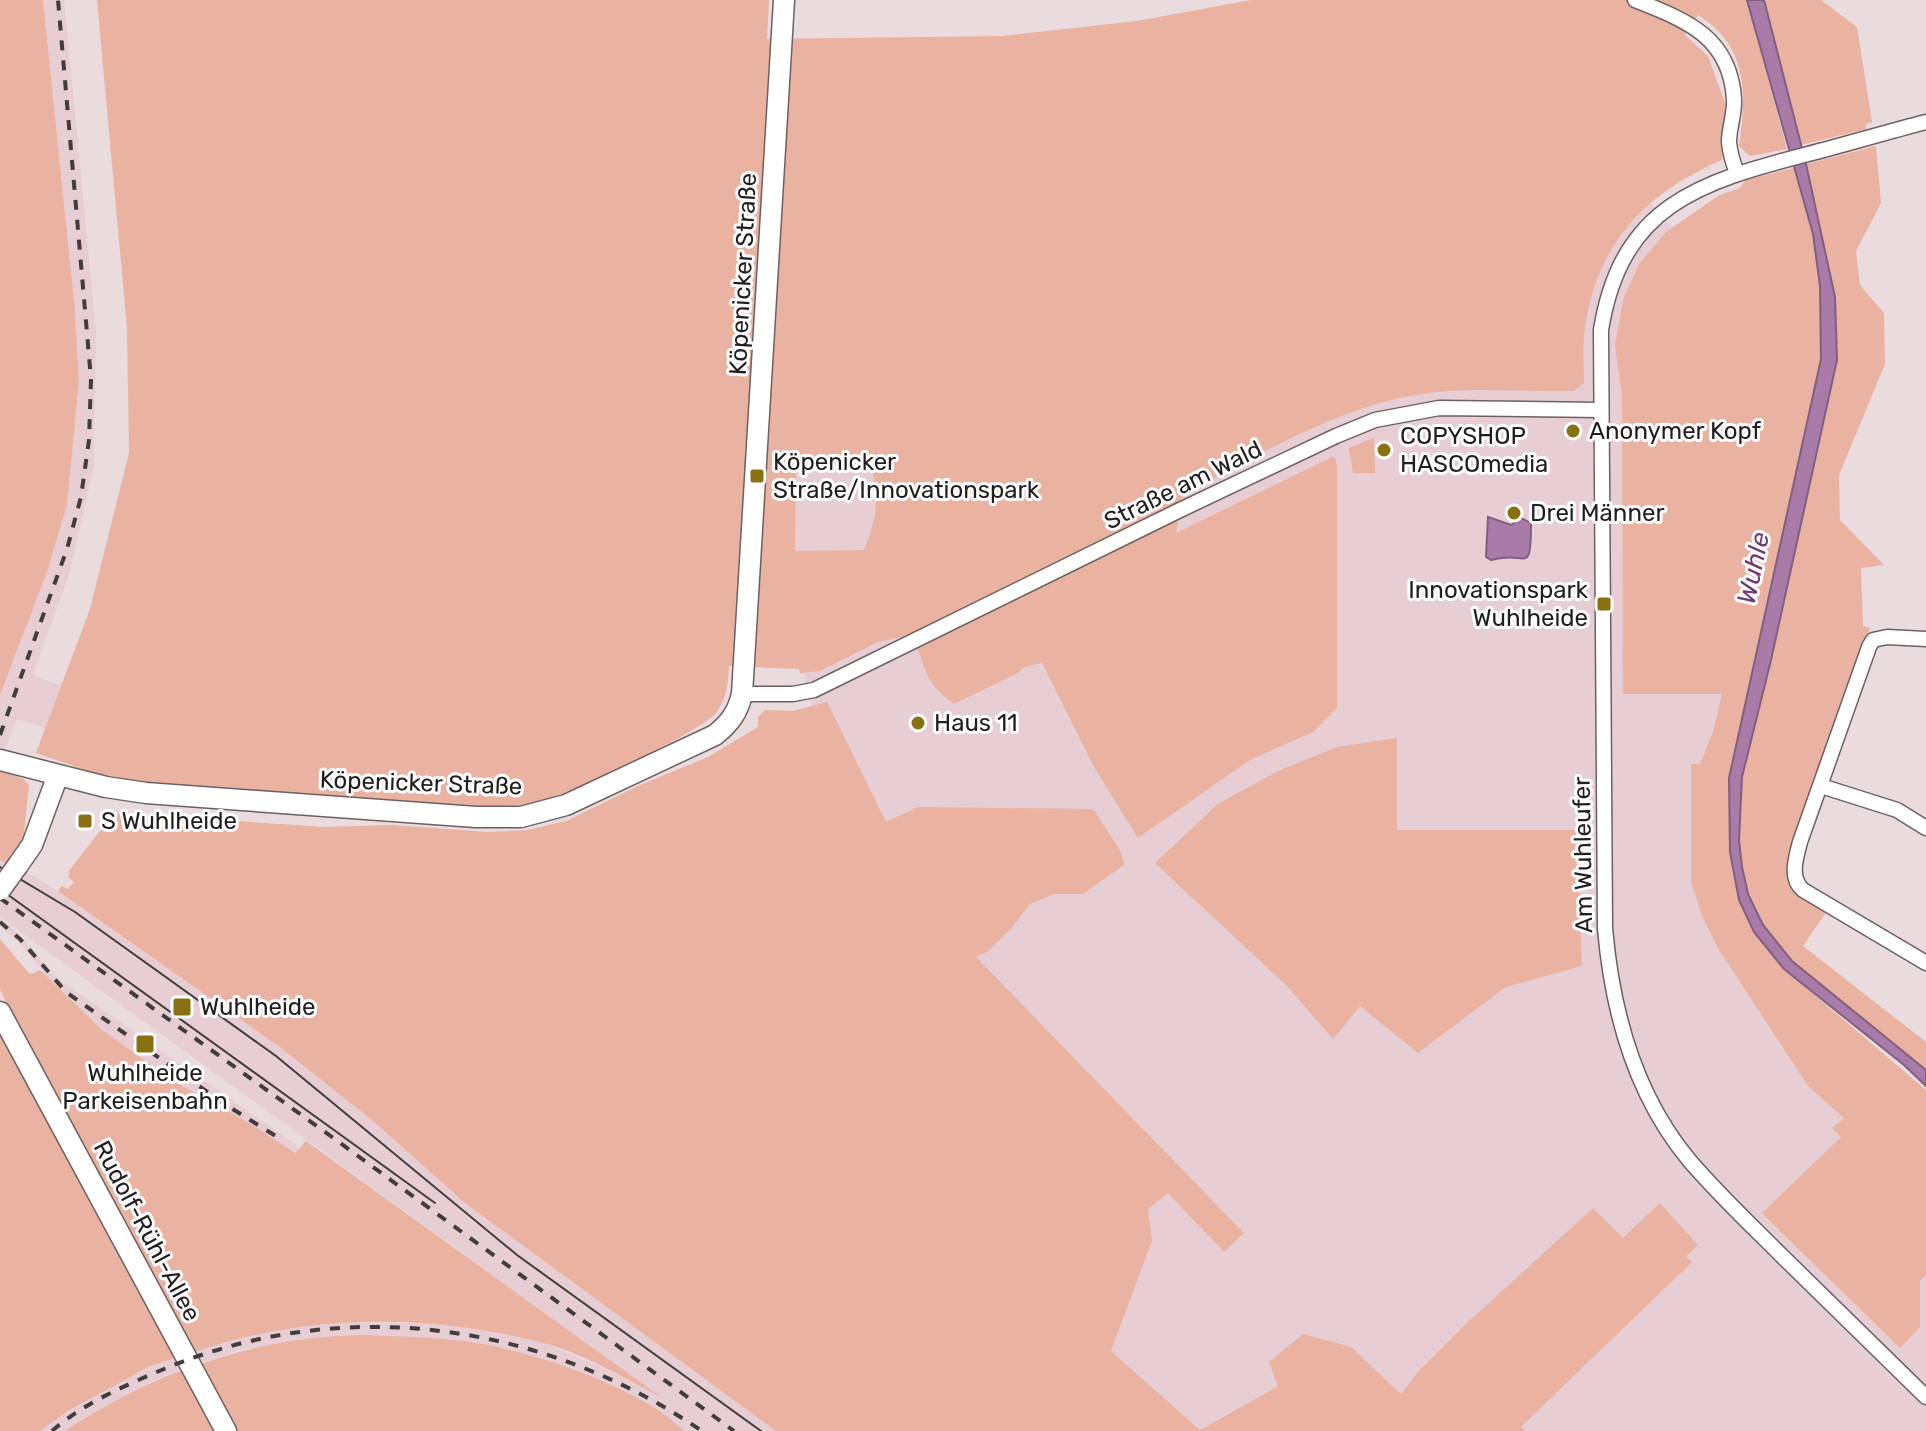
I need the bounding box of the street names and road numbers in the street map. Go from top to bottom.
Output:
street label: Köpenicker Straße [724,172,762,376]
street label: Straße am Wald [1100,435,1266,535]
street label: Köpenicker Straße [319,765,523,801]
street label: Am Wuhleufer [1568,777,1598,933]
street label: Rudolf-Rühl-Allee [88,1136,206,1326]

